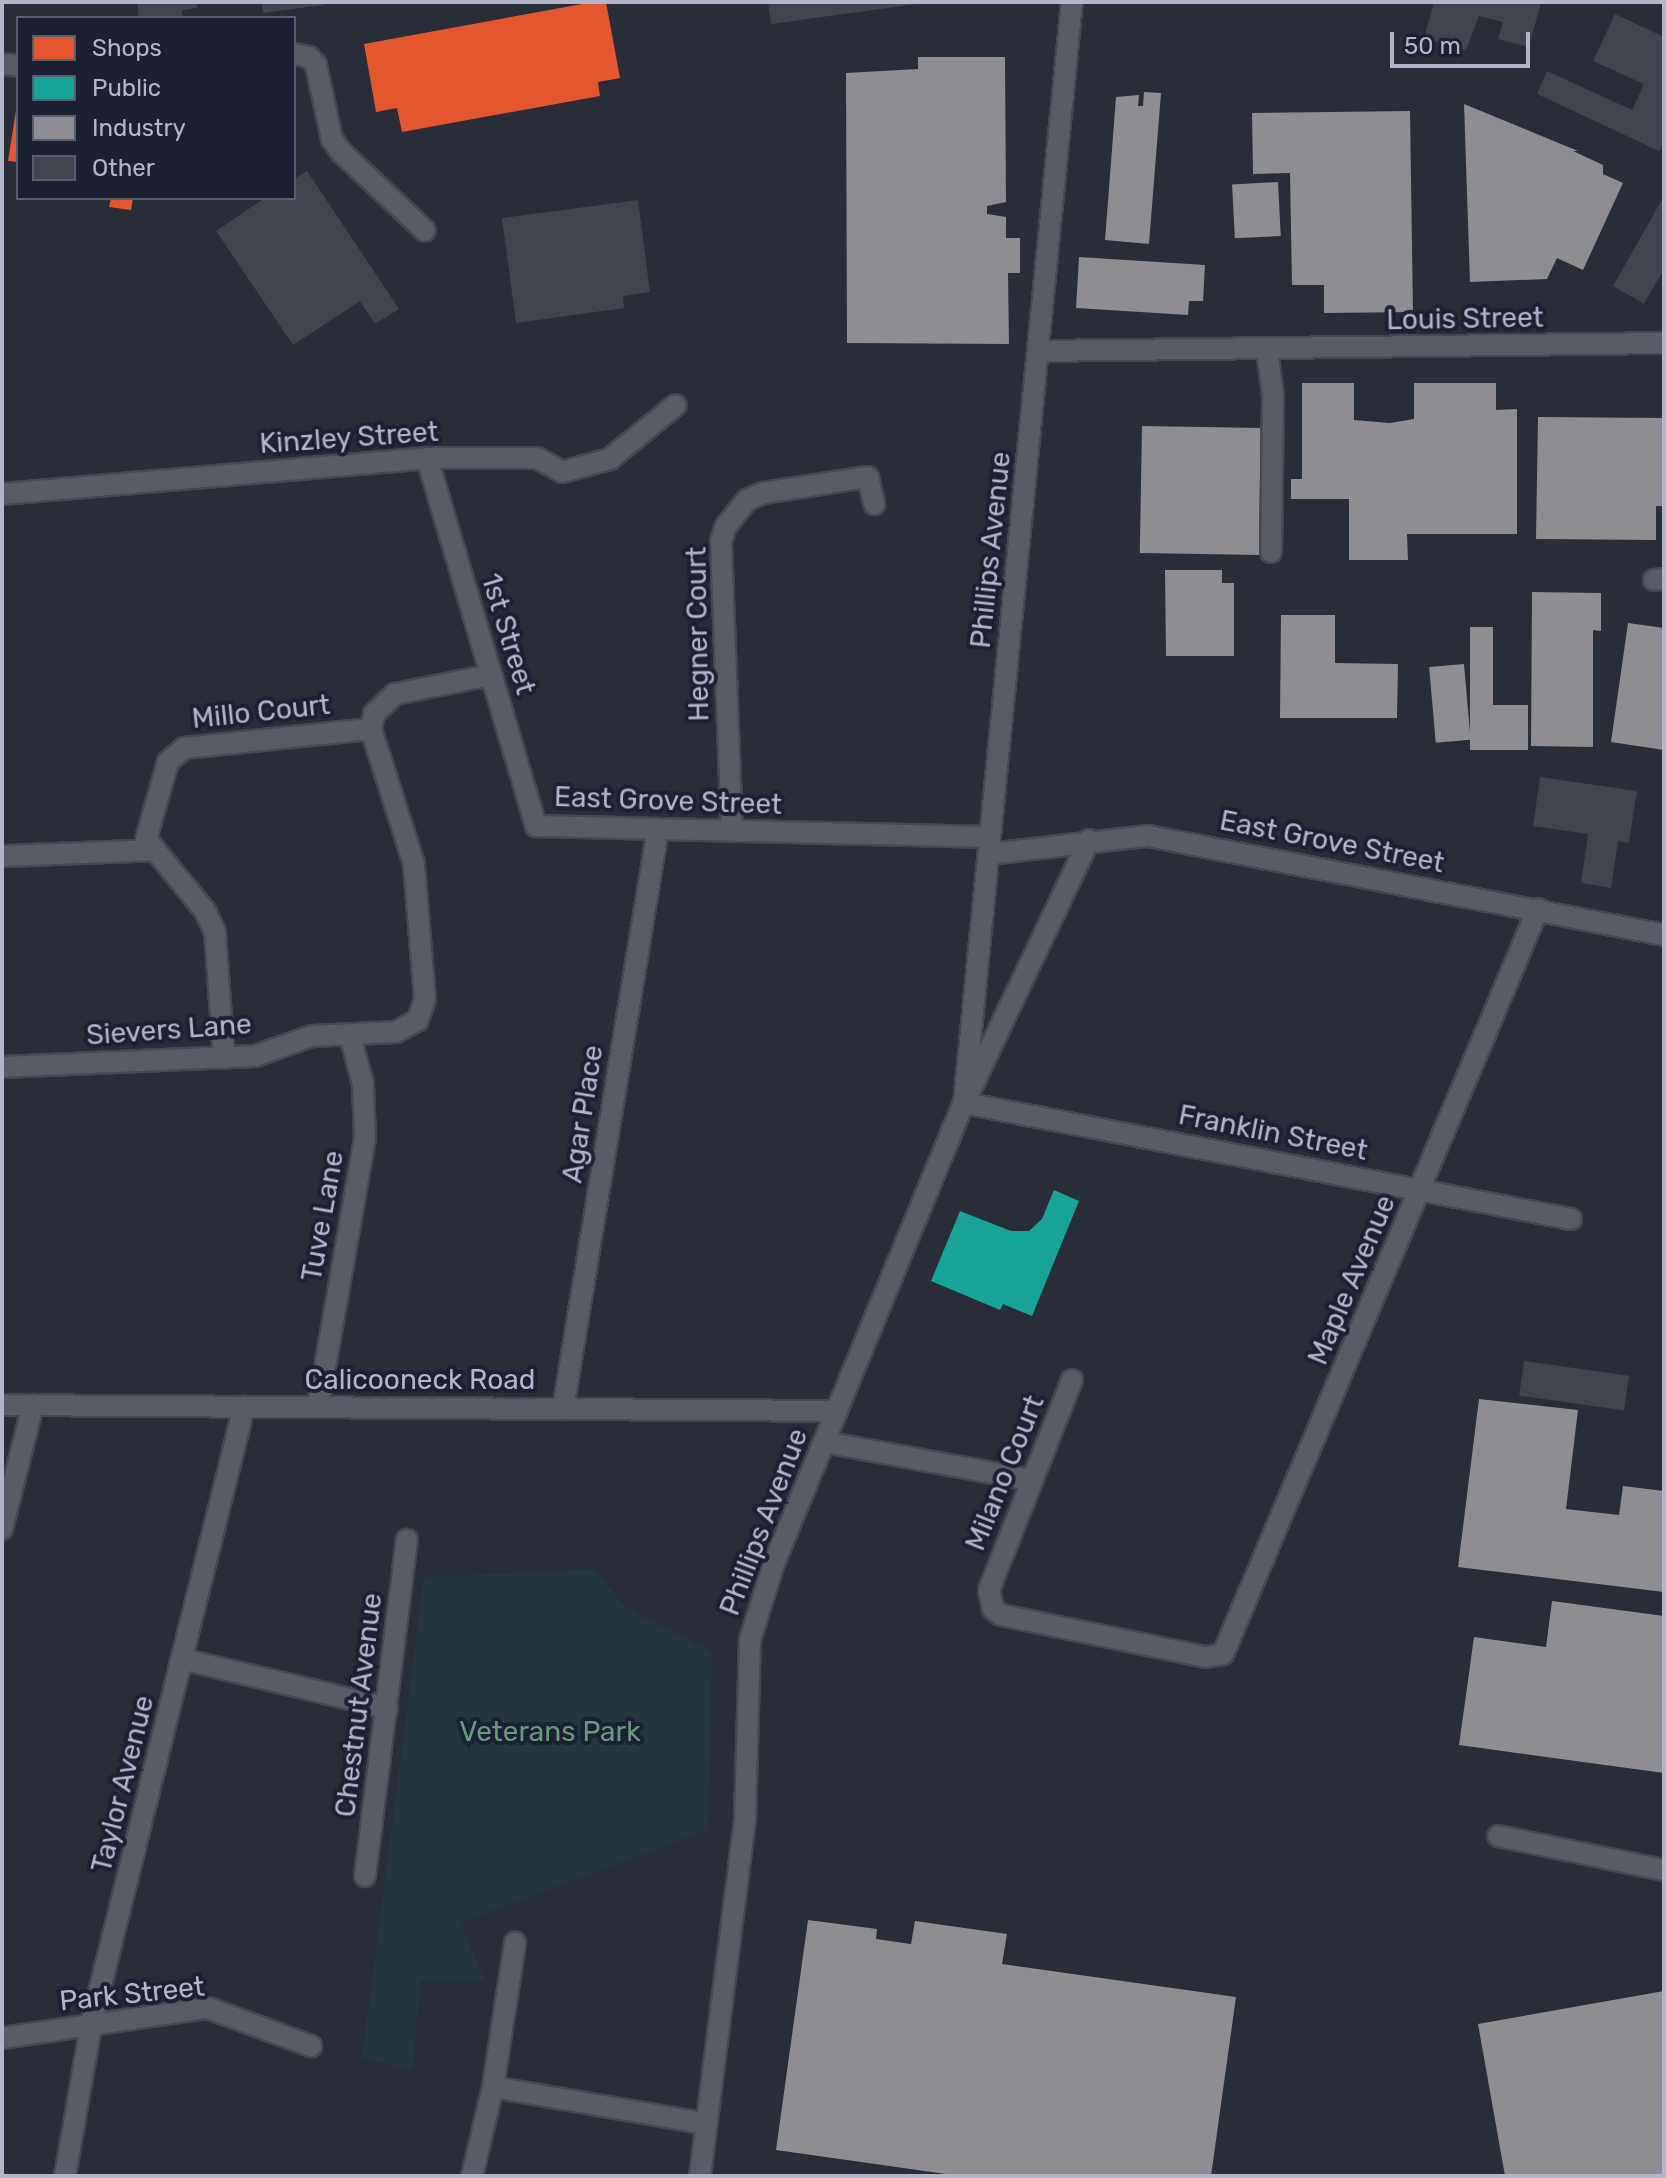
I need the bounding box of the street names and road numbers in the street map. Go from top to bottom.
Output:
street label: Louis Street [1386,301,1544,337]
street label: Kinzley Street [258,415,440,461]
street label: Phillips Avenue [964,450,1018,650]
street label: Hegner Court [680,546,716,722]
street label: 1st Street [474,569,542,699]
street label: Millo Court [190,688,332,736]
street label: East Grove Street [554,780,782,822]
street label: East Grove Street [1217,804,1447,880]
street label: Sievers Lane [85,1007,253,1053]
street label: Agar Place [555,1042,611,1186]
street label: Franklin Street [1176,1098,1370,1168]
street label: Tuve Lane [295,1148,351,1284]
street label: Maple Avenue [1301,1190,1403,1370]
street label: Calicooneck Road [304,1363,536,1397]
street label: Milano Court [959,1391,1051,1555]
street label: Phillips Avenue [713,1424,815,1620]
street label: Chestnut Avenue [329,1591,389,1819]
street label: Taylor Avenue [85,1691,161,1877]
street label: Park Street [58,1970,206,2018]

